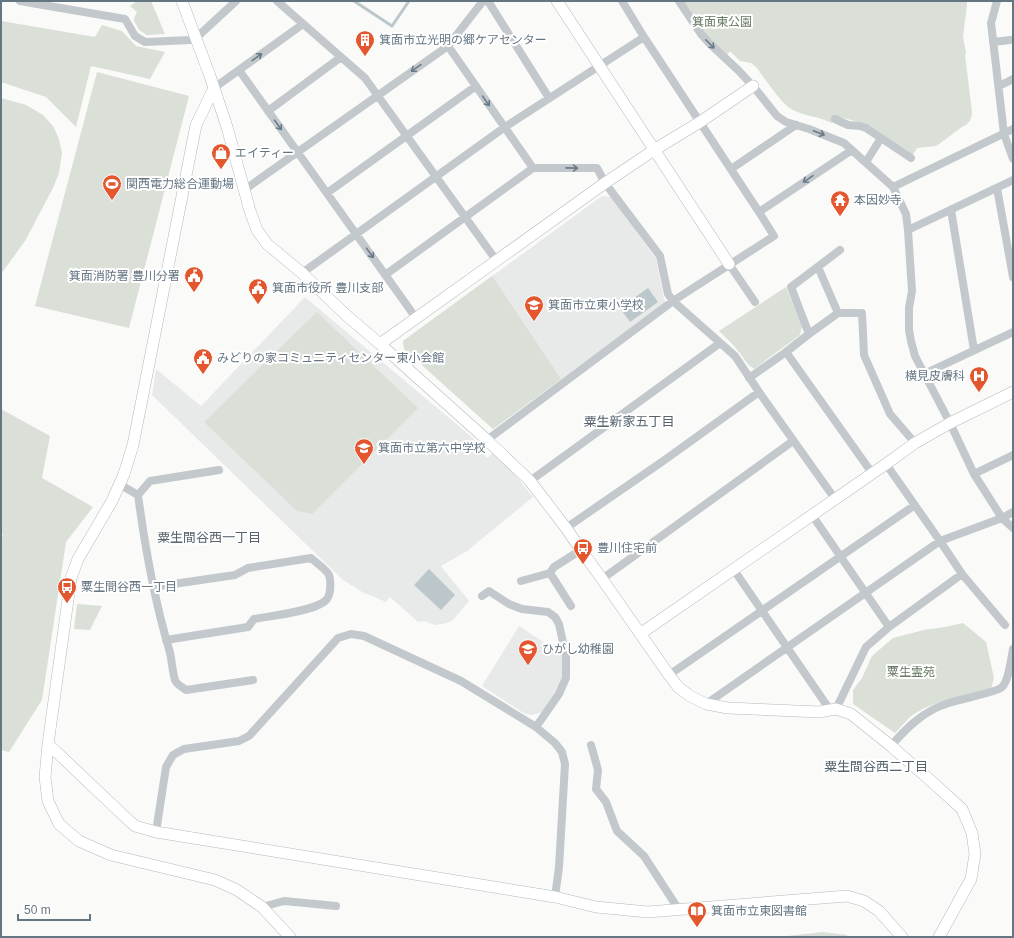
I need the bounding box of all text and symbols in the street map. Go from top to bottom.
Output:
park label: 箕面東公園 [692,15,752,29]
building icon: 箕面市立光明の郷ケアセンター [354,29,376,57]
place label: 箕面市立光明の郷ケアセンター [379,33,547,47]
one-way arrow [705,39,715,49]
one-way arrow [251,53,262,61]
one-way arrow [411,64,422,72]
one-way arrow [482,95,490,106]
one-way arrow [274,119,282,130]
one-way arrow [812,130,824,138]
shop icon: エイティー [210,142,232,170]
place label: エイティー [235,146,294,160]
one-way arrow [565,164,578,172]
sports icon: 関西電力総合運動場 [101,173,123,201]
one-way arrow [803,175,814,183]
place label: 関西電力総合運動場 [126,177,234,191]
temple icon: 本因妙寺 [829,189,851,217]
place label: 本因妙寺 [854,193,902,207]
one-way arrow [366,248,374,259]
public building icon: 箕面消防署 豊川分署 [183,265,205,293]
place label: 箕面消防署 豊川分署 [69,269,180,283]
public building icon: 箕面市役所 豊川支部 [247,277,269,305]
place label: 箕面市役所 豊川支部 [272,281,383,295]
school or university icon: 箕面市立東小学校 [523,294,545,322]
place label: 箕面市立東小学校 [548,298,644,312]
public building icon: みどりの家コミュニティセンター東小会館 [192,347,214,375]
place label: みどりの家コミュニティセンター東小会館 [217,351,444,365]
hospital icon: 横見皮膚科 [968,365,990,393]
place label: 横見皮膚科 [905,369,965,383]
district label: 粟生新家五丁目 [583,414,675,429]
school or university icon: 箕面市立第六中学校 [353,437,375,465]
place label: 箕面市立第六中学校 [378,441,486,455]
district label: 粟生間谷西一丁目 [157,530,261,545]
bus stop icon: 豊川住宅前 [572,537,594,565]
place label: 豊川住宅前 [597,541,657,555]
bus stop icon: 粟生間谷西一丁目 [56,576,78,604]
place label: 粟生間谷西一丁目 [81,580,177,594]
school or university icon: ひがし幼稚園 [517,638,539,666]
place label: ひがし幼稚園 [542,642,614,656]
park label: 粟生霊苑 [887,665,935,679]
district label: 粟生間谷西二丁目 [824,759,928,774]
scale bar [18,896,90,922]
library icon: 箕面市立東図書館 [686,900,708,928]
text: 50 m [24,903,51,917]
place label: 箕面市立東図書館 [711,904,807,918]

